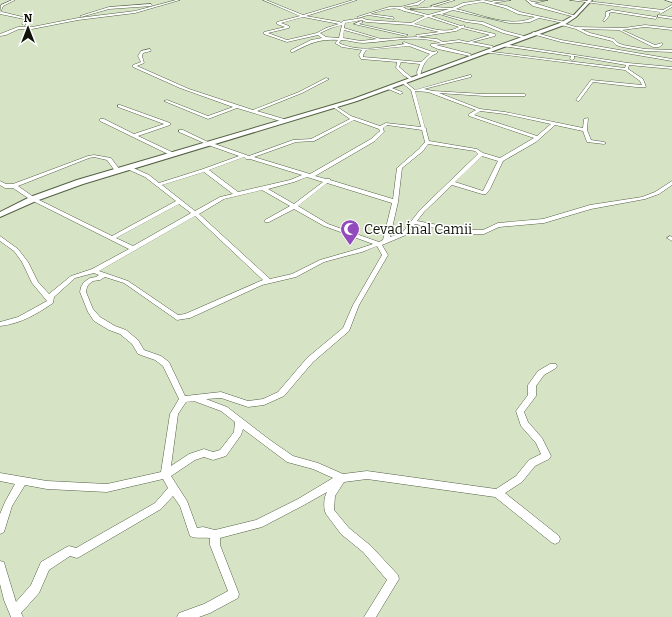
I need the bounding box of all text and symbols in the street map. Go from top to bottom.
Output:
north arrow [8,8,48,48]
text: N [24,12,33,25]
mosque icon: Cevad İnal Camii [339,218,361,246]
place label: Cevad İnal Camii [364,221,472,238]

